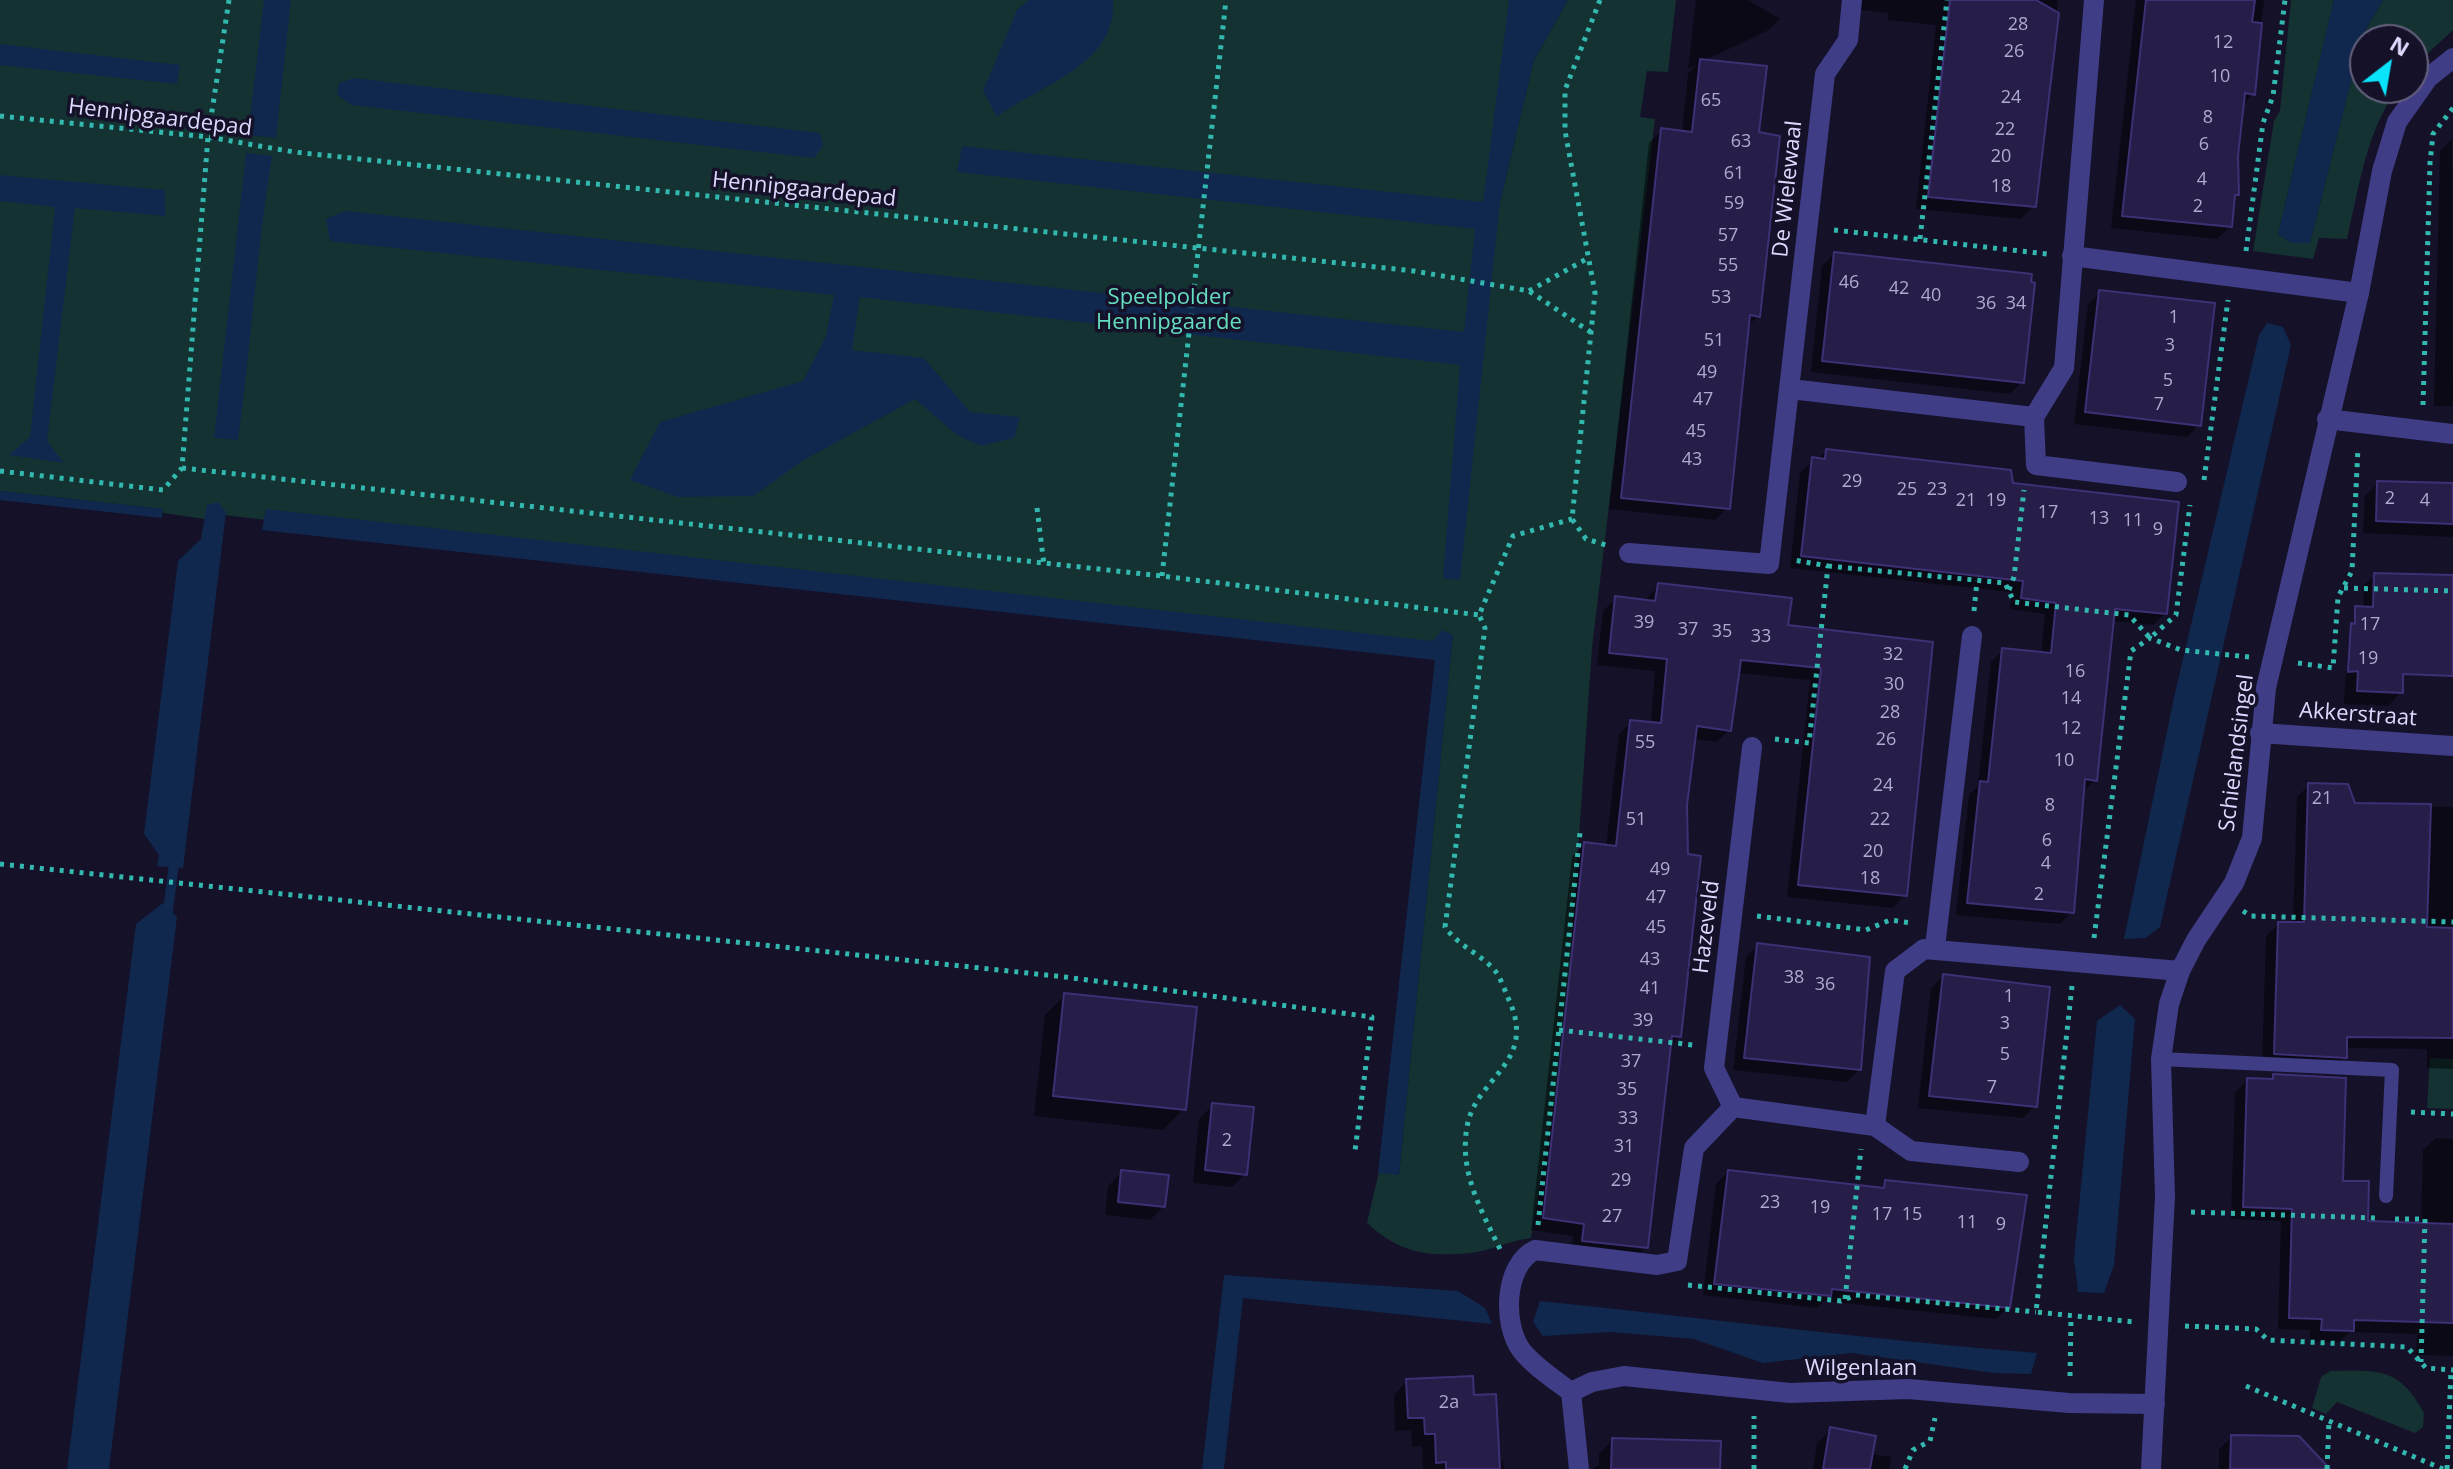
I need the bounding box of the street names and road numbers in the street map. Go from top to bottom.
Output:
street label: Hennipgaardepad [67,94,253,142]
street label: De Wielewaal [1768,119,1808,259]
street label: Hennipgaardepad [711,167,897,213]
street label: Schielandsingel [2214,673,2260,833]
street label: Akkerstraat [2298,698,2418,732]
street label: Hazeveld [1688,879,1726,975]
street label: Wilgenlaan [1805,1356,1917,1382]

